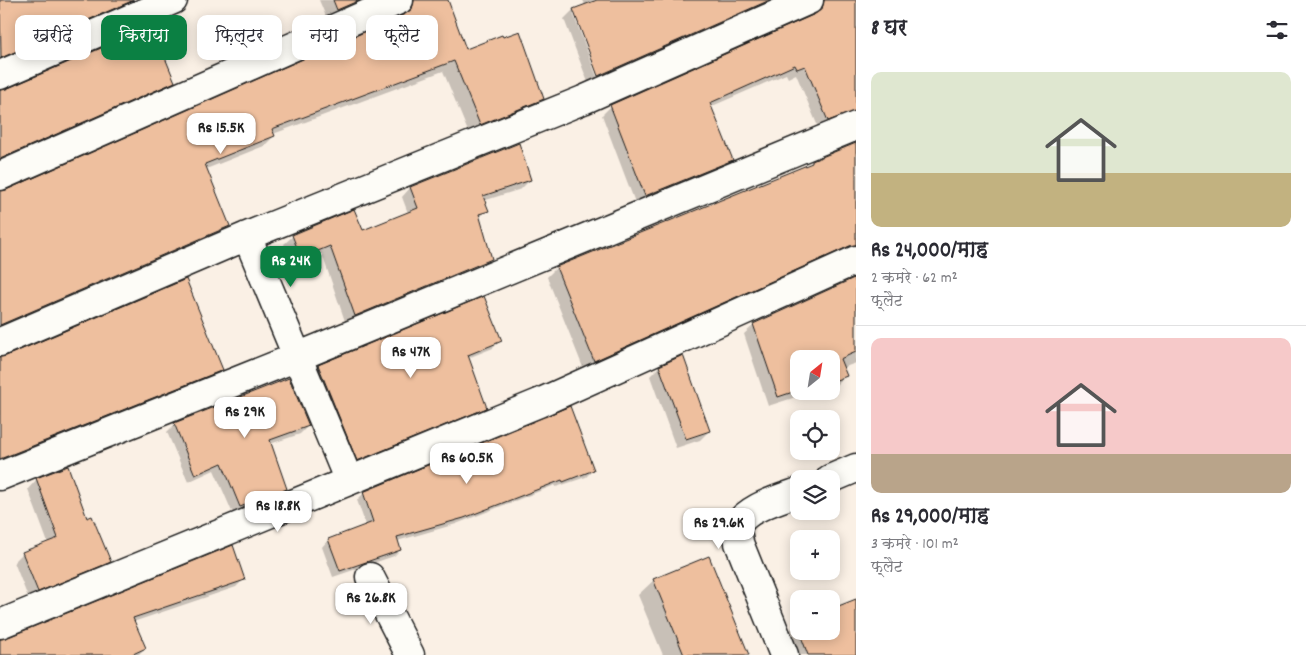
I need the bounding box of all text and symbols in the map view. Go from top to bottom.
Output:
chip: खरीदें [15,15,91,60]
chip: किराया [101,15,187,60]
chip: फ़िल्टर [197,15,282,60]
chip: नया [292,15,356,60]
chip: फ़्लैट [366,15,438,60]
text: 8 घर [871,15,907,45]
icon: filters [1263,16,1291,44]
icon: home [1036,105,1126,195]
pin: Rs 15.5K [169,112,273,155]
text: Rs 15.5K [198,117,244,140]
text: Rs 24,000/माह [871,237,988,267]
pin: Rs 24K [250,246,332,288]
text: Rs 24K [271,250,311,273]
text: 2 कमरे · 62 m² [871,267,958,290]
text: फ़्लैट [871,290,903,313]
pin: Rs 47K [370,336,452,379]
text: Rs 47K [392,341,430,364]
north arrow [790,350,840,400]
map controls [790,350,840,640]
icon: home [1036,370,1126,460]
pin: Rs 29K [204,396,286,439]
text: Rs 29K [225,401,265,424]
button: locate [790,410,840,460]
pin: Rs 60.5K [415,442,519,485]
text: Rs 60.5K [441,447,493,470]
button: layers [790,470,840,520]
pin: Rs 18.8K [226,490,330,533]
text: Rs 18.8K [256,495,300,518]
text: Rs 29,000/माह [871,503,989,533]
pin: Rs 29.6K [667,508,771,550]
text: Rs 29.6K [694,512,744,535]
button: + [790,530,840,580]
text: 3 कमरे · 101 m² [871,533,959,556]
text: फ़्लैट [871,556,903,579]
pin: Rs 26.8K [319,582,423,625]
text: Rs 26.8K [346,587,396,610]
button: − [790,590,840,640]

